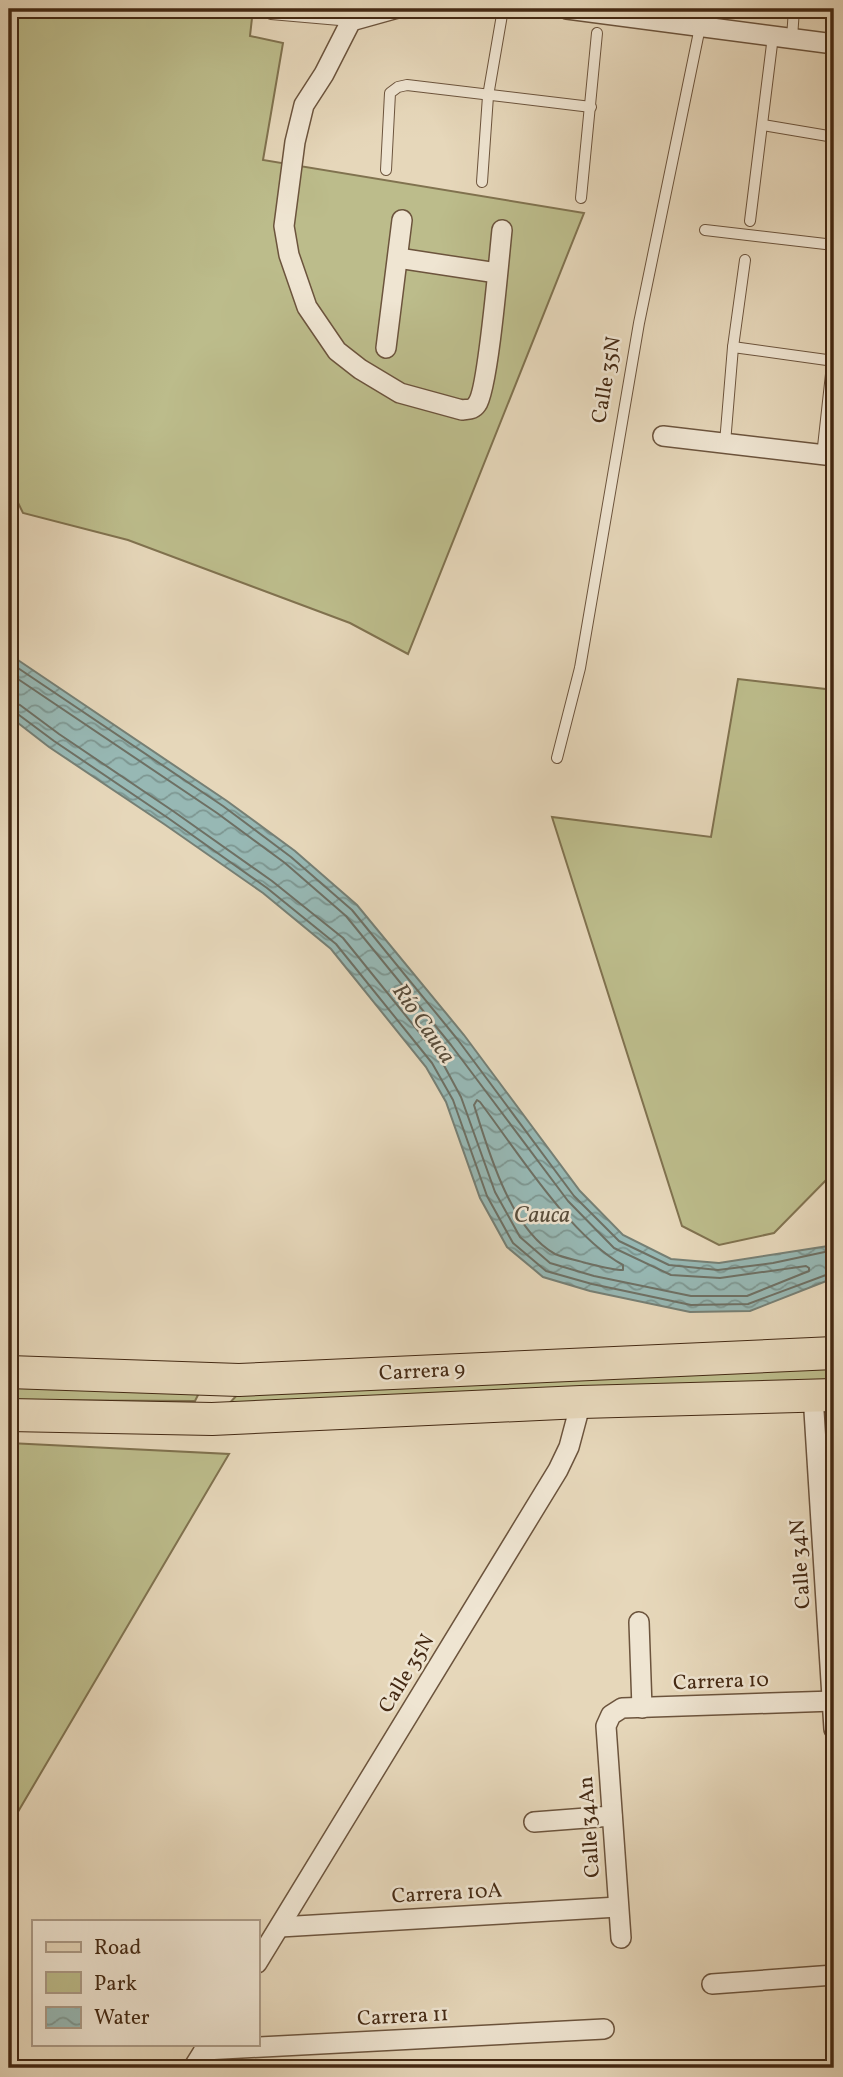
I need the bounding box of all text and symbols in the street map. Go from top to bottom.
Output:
street label: Calle 35N [585,334,629,426]
water label: Río Cauca [384,977,462,1071]
water label: Cauca [514,1200,570,1232]
street label: Carrera 9 [378,1355,466,1389]
street label: Calle 34N [783,1518,819,1610]
street label: Calle 35N [372,1629,442,1719]
street label: Carrera 10 [673,1666,769,1698]
street label: Calle 34An [572,1775,608,1879]
street label: Carrera 10A [391,1877,503,1911]
legend [32,1920,259,2046]
text: Road [94,1934,141,1963]
text: Park [94,1970,137,1999]
street label: Carrera 11 [357,2000,449,2034]
text: Water [94,2004,150,2033]

